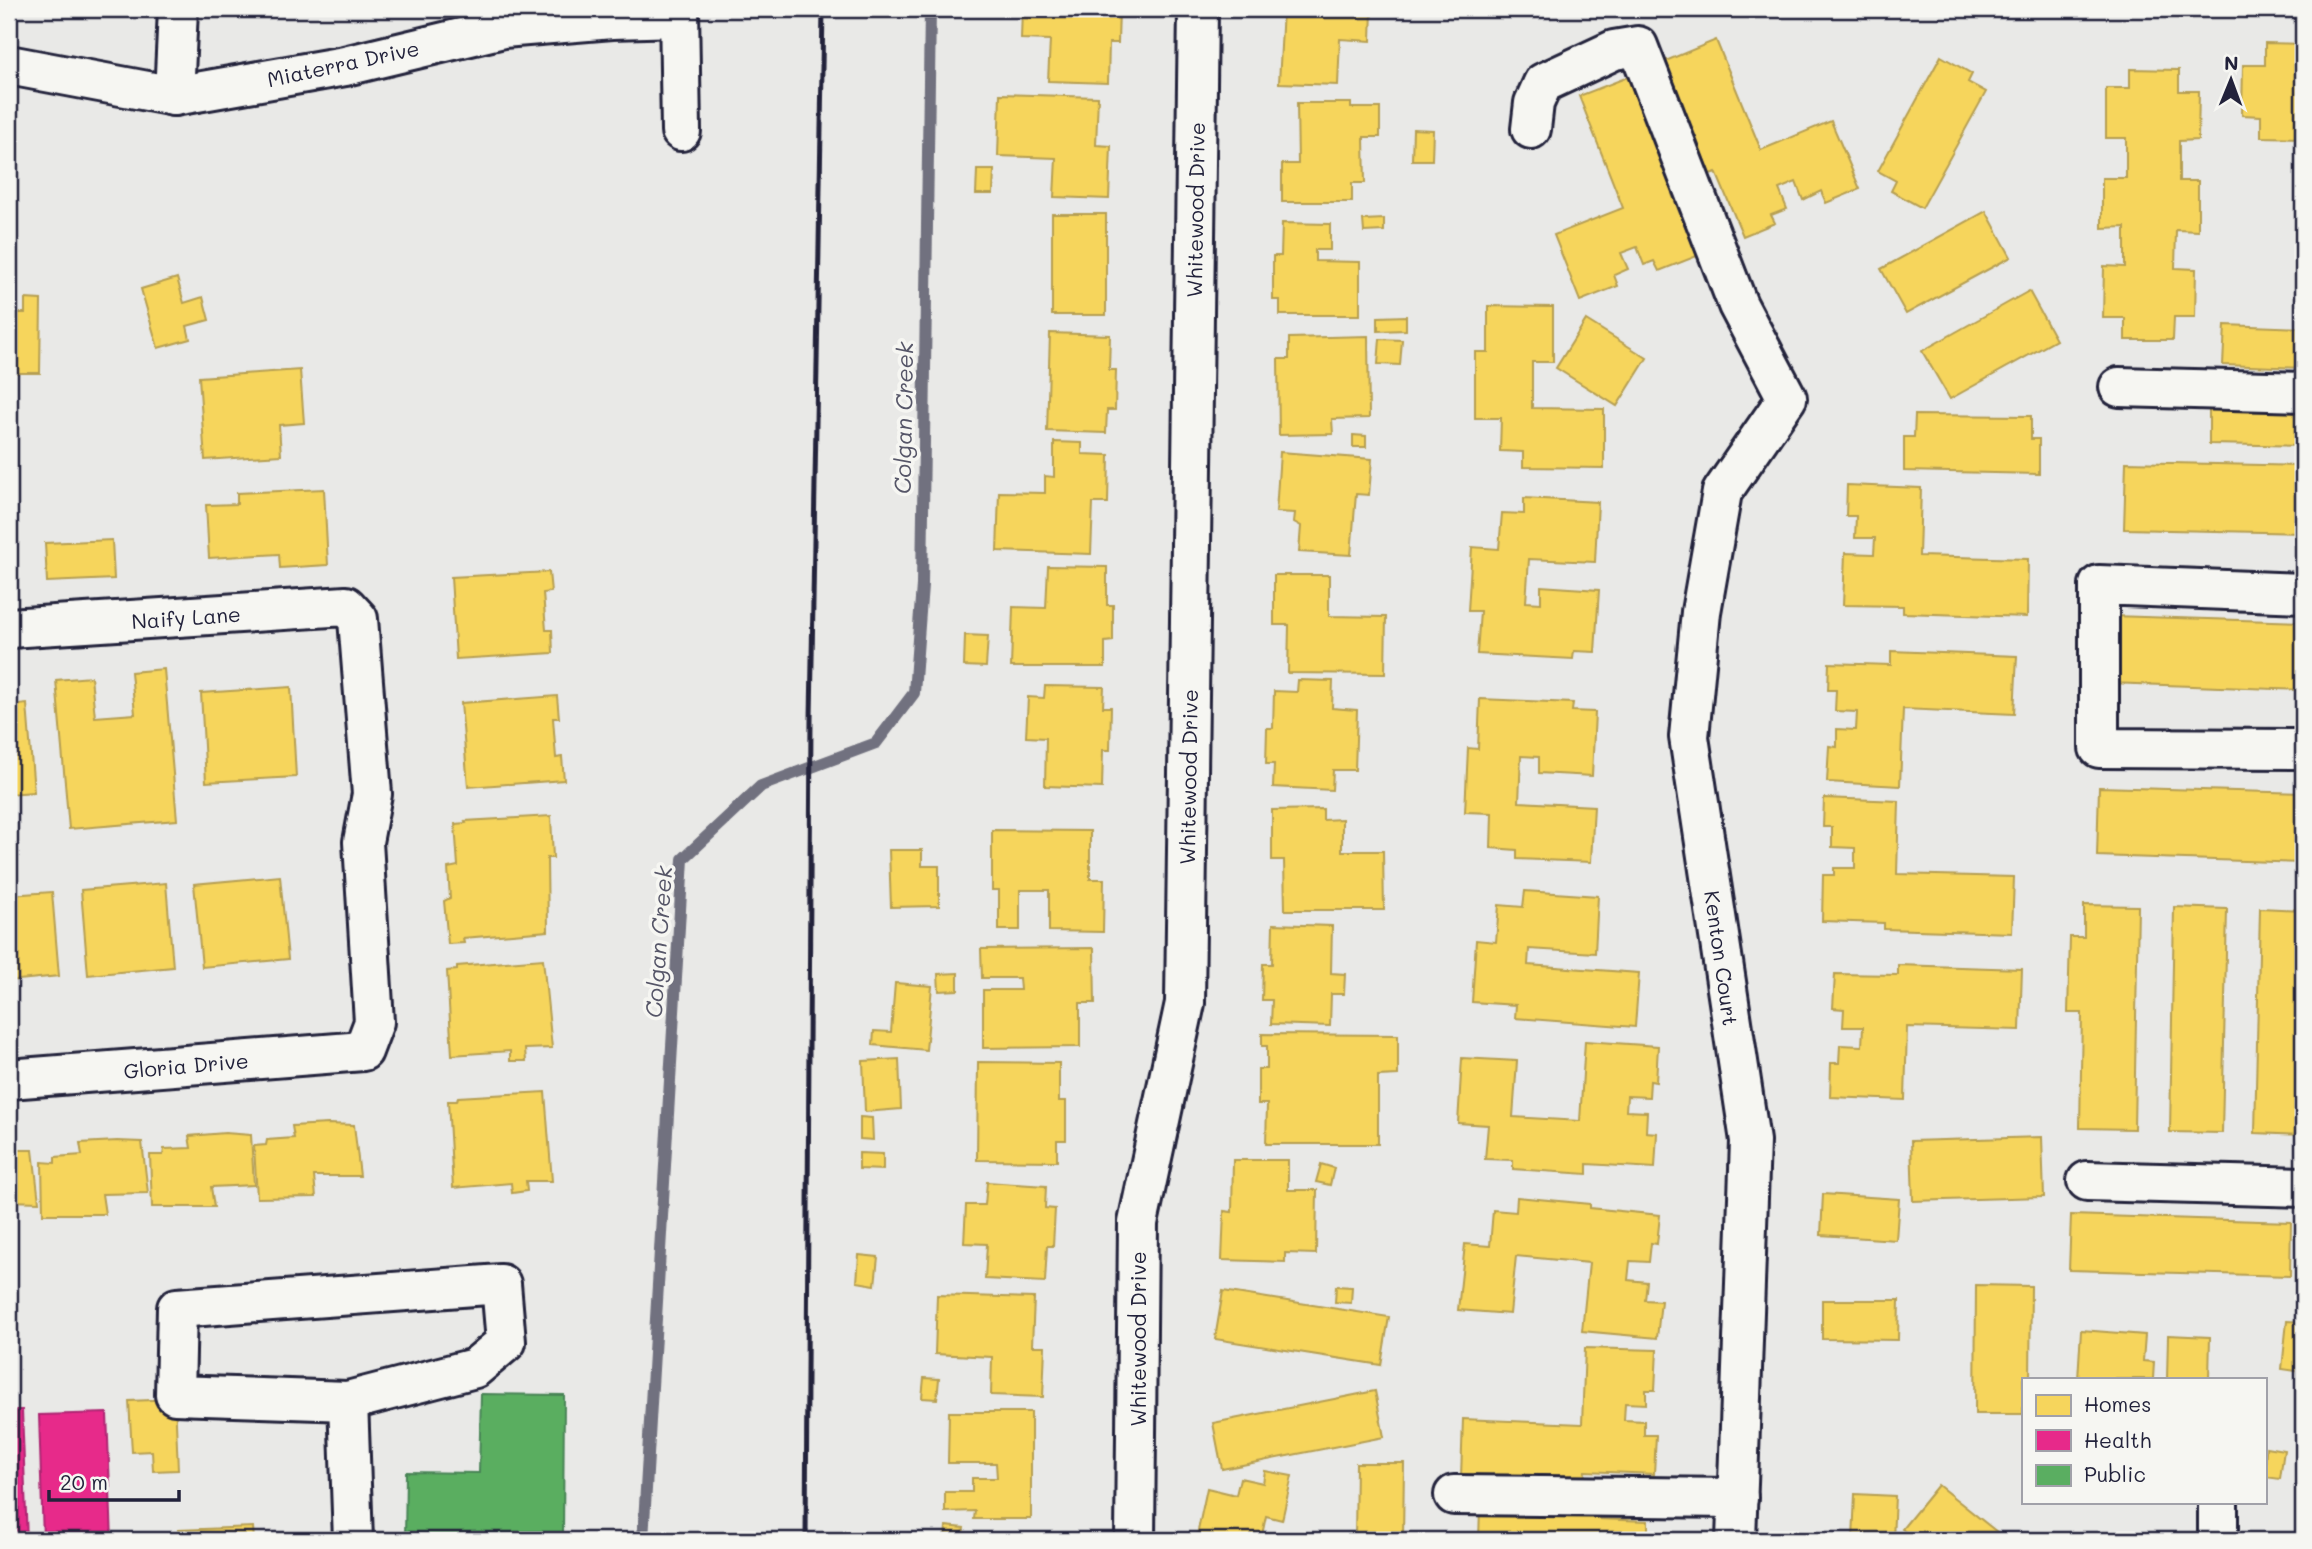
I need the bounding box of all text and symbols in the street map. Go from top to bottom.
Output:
street label: Miaterra Drive [264,34,422,92]
north arrow [2196,46,2266,116]
text: N [2224,50,2239,75]
street label: Whitewood Drive [1180,122,1210,298]
water label: Colgan Creek [887,341,919,494]
street label: Naify Lane [130,600,242,634]
street label: Whitewood Drive [1173,689,1203,865]
water label: Colgan Creek [638,864,678,1019]
street label: Kenton Court [1699,889,1745,1027]
street label: Gloria Drive [122,1046,250,1084]
street label: Whitewood Drive [1124,1251,1151,1427]
legend [2022,1378,2266,1504]
text: Homes [2084,1390,2151,1417]
text: Health [2084,1426,2151,1453]
scale bar [49,1458,178,1502]
text: Public [2084,1460,2146,1487]
text: 20 m [60,1468,108,1495]

